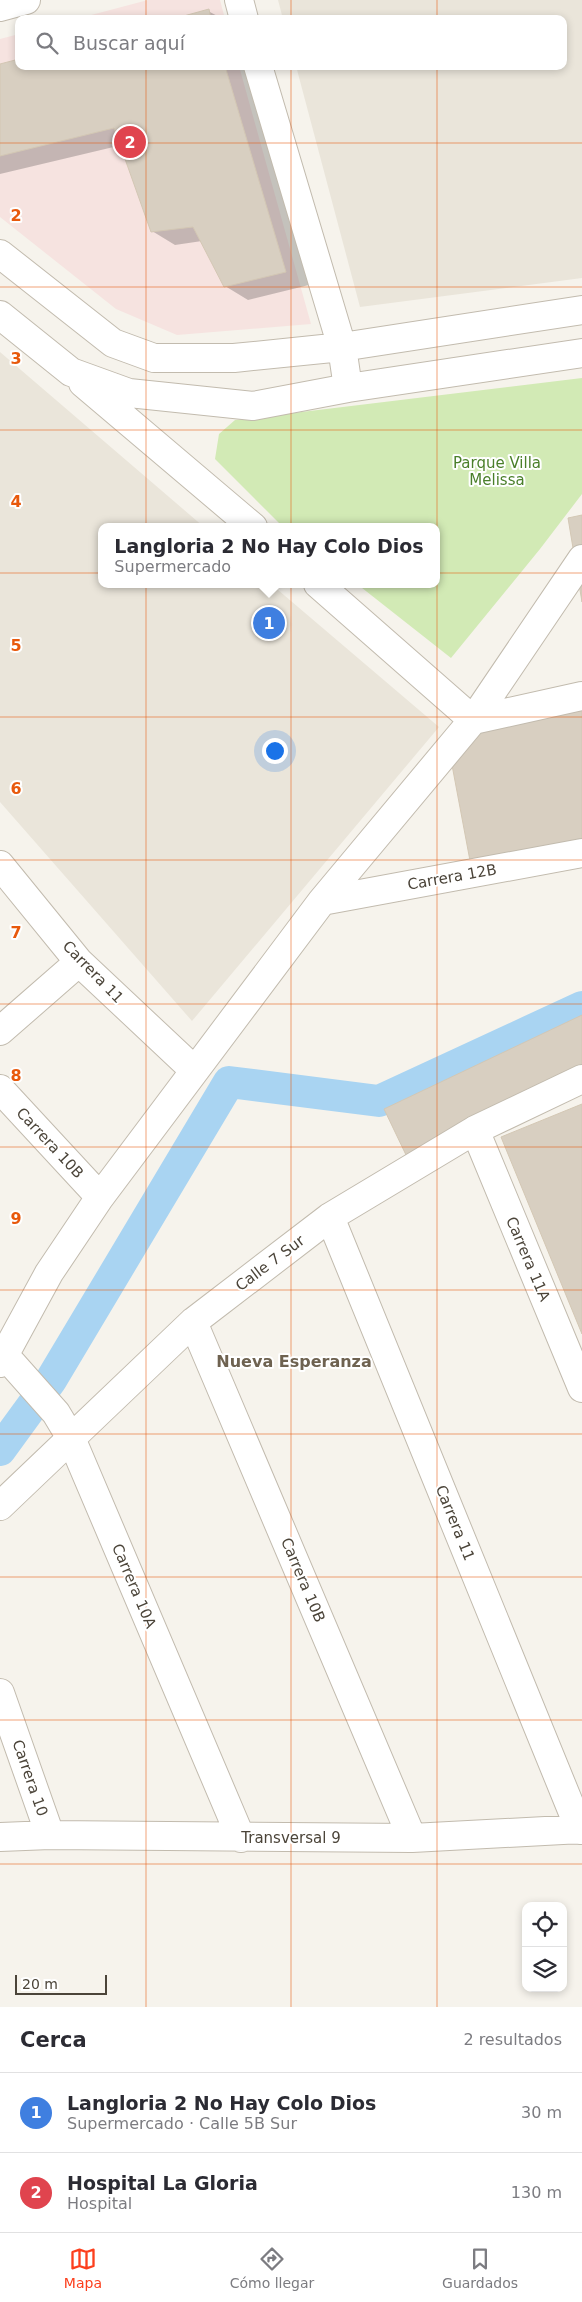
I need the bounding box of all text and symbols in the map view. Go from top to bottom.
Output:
search box [15,15,567,70]
icon: search [33,29,61,57]
text: Buscar aquí [73,32,185,54]
pin: 2 [114,123,146,161]
text: 2 [10,206,22,225]
text: 3 [10,349,22,368]
park label: Parque Villa Melissa [453,454,541,489]
text: 4 [10,492,22,511]
popup [98,523,440,588]
text: Langloria 2 No Hay Colo Dios [114,535,424,557]
text: Supermercado [114,557,231,576]
pin: 1 [253,604,285,642]
text: 5 [10,636,22,655]
your location [262,738,288,764]
text: 6 [10,779,22,798]
street label: Carrera 12B [406,860,498,894]
text: 7 [10,923,22,942]
street label: Carrera 11 [59,937,127,1007]
text: 8 [10,1066,22,1085]
street label: Carrera 10B [13,1104,87,1182]
text: 9 [10,1209,22,1228]
street label: Carrera 11A [502,1214,554,1305]
street label: Calle 7 Sur [232,1231,309,1295]
district label: Nueva Esperanza [216,1352,372,1371]
street label: Carrera 11 [432,1483,478,1563]
street label: Carrera 10B [277,1535,329,1625]
street label: Carrera 10A [108,1541,160,1632]
street label: Carrera 10 [8,1737,52,1819]
street label: Transversal 9 [240,1829,341,1847]
map controls [522,1902,567,1992]
button: locate [522,1902,567,1947]
button: layers [522,1947,567,1992]
scale bar [15,1972,108,1995]
text: 20 m [22,1976,58,1992]
text: Cerca [20,2028,87,2052]
text: 2 resultados [463,2030,562,2049]
text: Langloria 2 No Hay Colo Dios [67,2092,376,2114]
text: 1 [30,2103,42,2122]
text: 30 m [521,2103,562,2122]
text: Supermercado · Calle 5B Sur [67,2114,297,2133]
text: Hospital La Gloria [67,2172,258,2194]
text: 2 [30,2183,42,2202]
text: 130 m [511,2183,562,2202]
text: Hospital [67,2194,132,2213]
tab: Mapa [64,2245,102,2291]
tab: Cómo llegar [230,2245,314,2291]
tab: Guardados [442,2245,518,2291]

